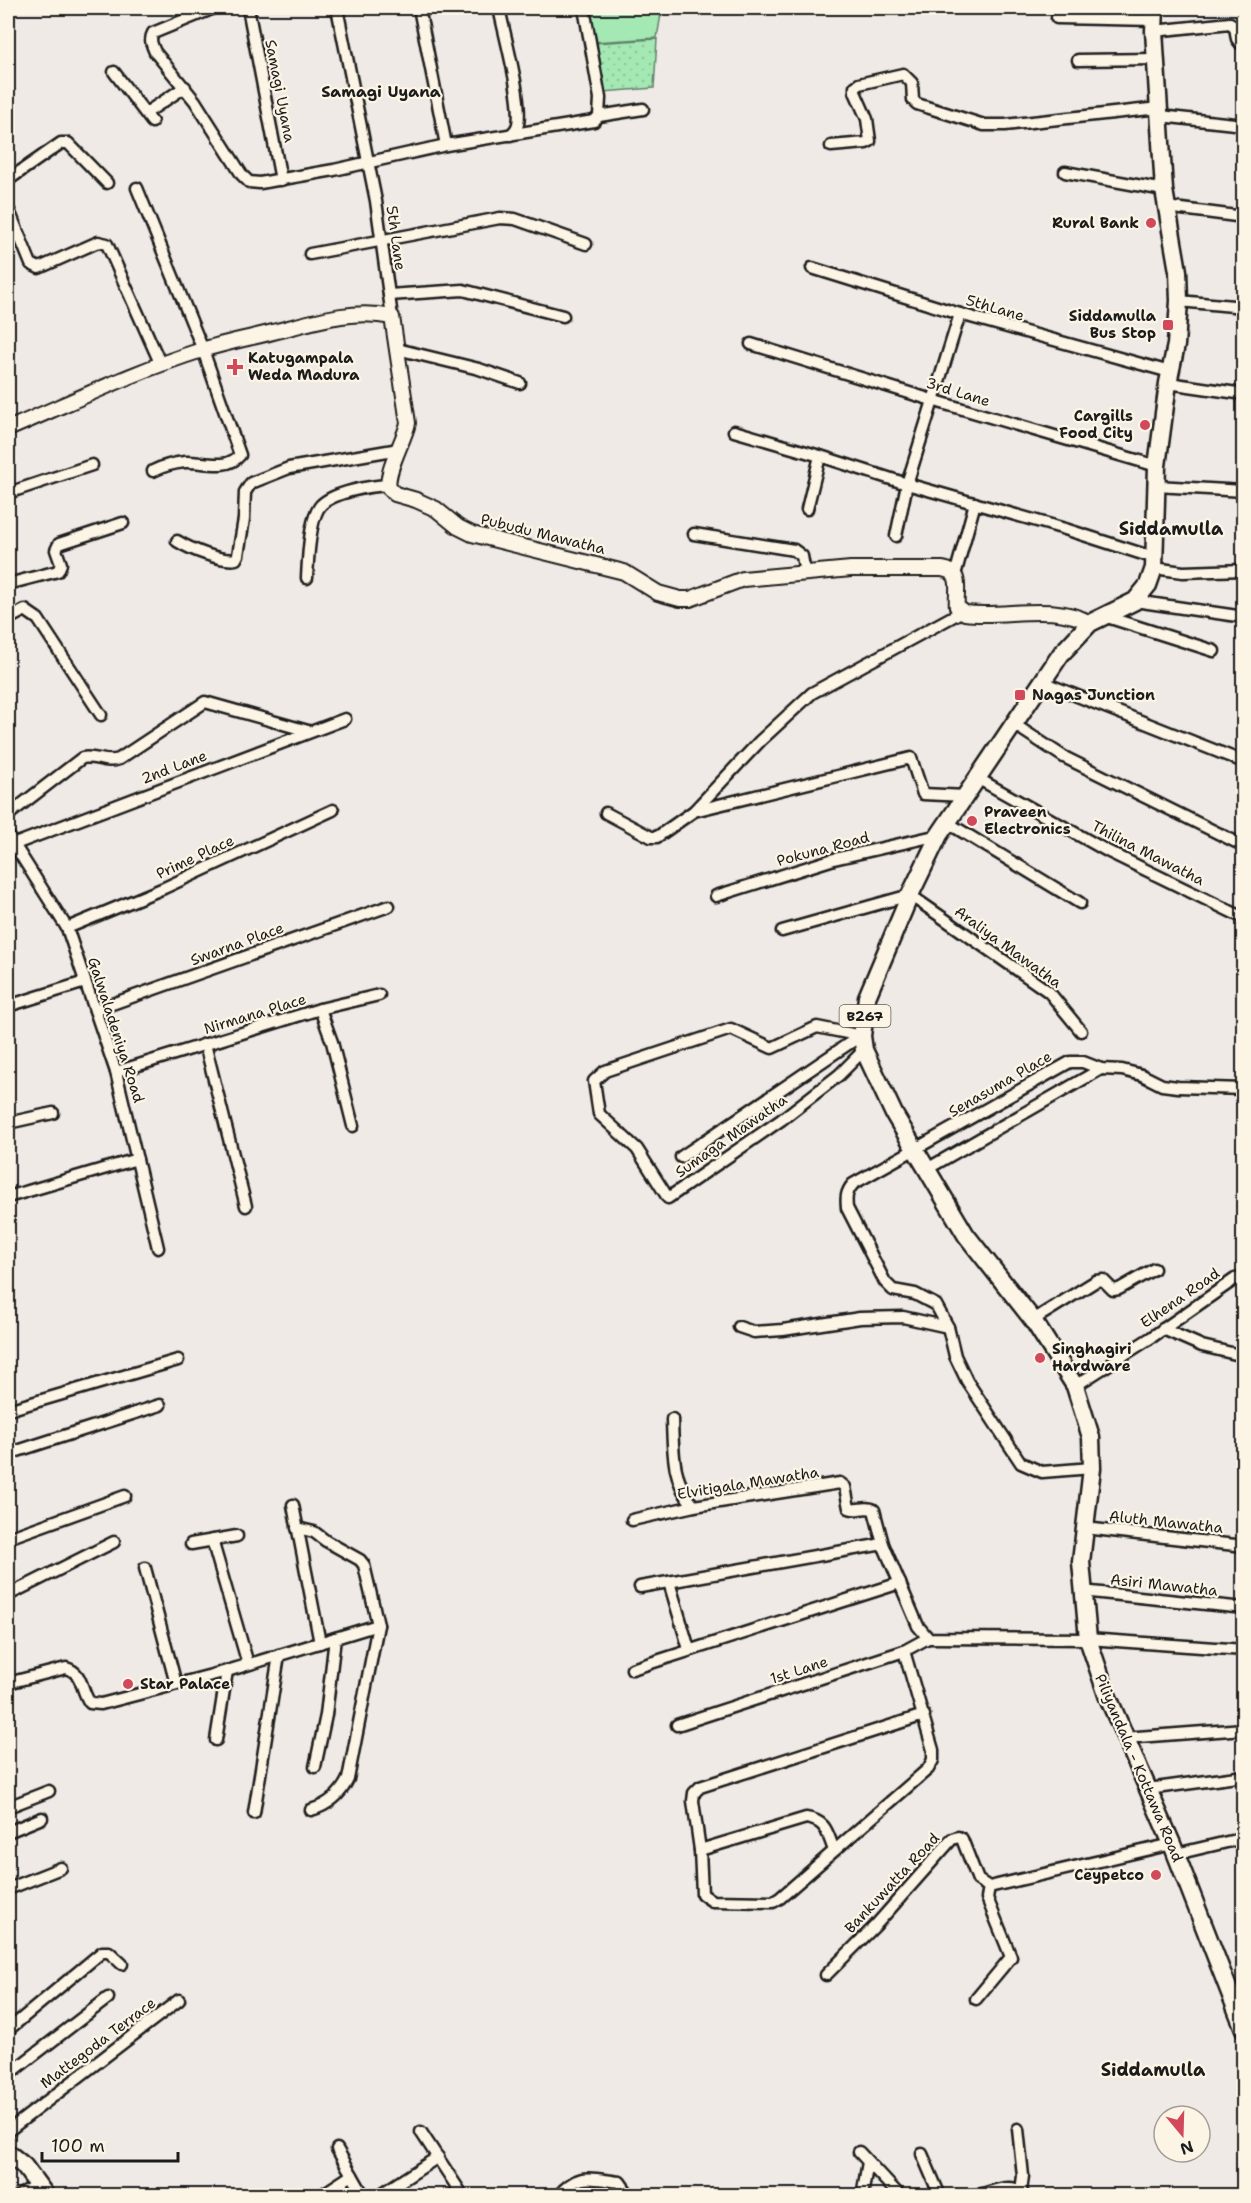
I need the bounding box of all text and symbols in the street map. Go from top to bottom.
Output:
street label: Samagi Uyana [260,38,300,145]
district label: Samagi Uyana [321,81,441,102]
street label: 5th Lane [382,204,410,272]
place label: Rural Bank [1052,213,1139,233]
marker: Rural Bank [1144,216,1158,230]
street label: 5thLane [964,290,1026,326]
place label: Siddamulla Bus Stop [1069,306,1157,343]
marker: Siddamulla Bus Stop [1161,318,1175,332]
place label: Katugampala Weda Madura [248,348,360,385]
marker: Katugampala Weda Madura [226,358,244,376]
street label: 3rd Lane [923,373,993,411]
place label: Cargills Food City [1059,406,1133,443]
marker: Cargills Food City [1138,418,1152,432]
street label: Pubudu Mawatha [479,509,608,559]
district label: Siddamulla [1119,517,1224,541]
place label: Nagas Junction [1032,685,1155,705]
marker: Nagas Junction [1013,688,1027,702]
street label: 2nd Lane [138,745,210,789]
place label: Praveen Electronics [984,802,1071,839]
marker: Praveen Electronics [965,814,979,828]
street label: Thilina Mawatha [1088,816,1208,890]
street label: Pokuna Road [774,827,872,871]
street label: Prime Place [153,830,237,884]
street label: Araliya Mawatha [950,901,1066,993]
street label: Swarna Place [188,918,286,970]
street label: Galwaladeniya Road [83,955,149,1106]
street label: Nirmana Place [201,989,309,1039]
road number: B267 [840,1005,890,1027]
street label: Senasuma Place [945,1046,1055,1122]
street label: Sumaga Mawatha [671,1089,791,1182]
street label: Elhena Road [1136,1263,1224,1333]
place label: Singhagiri Hardware [1052,1339,1132,1376]
marker: Singhagiri Hardware [1033,1351,1047,1365]
street label: Elvitigala Mawatha [676,1462,821,1504]
street label: Aluth Mawatha [1108,1506,1225,1538]
street label: Asiri Mawatha [1109,1569,1219,1601]
street label: 1st Lane [768,1651,830,1689]
street label: Piliyandala - Kottawa Road [1090,1671,1188,1866]
place label: Star Palace [140,1674,230,1694]
marker: Star Palace [121,1677,135,1691]
street label: Bankuwatta Road [840,1828,944,1938]
place label: Ceypetco [1074,1865,1144,1885]
marker: Ceypetco [1149,1868,1163,1882]
street label: Mattegoda Terrace [36,1993,160,2093]
district label: Siddamulla [1101,2058,1206,2082]
north arrow [1152,2104,1212,2164]
scale bar [42,2125,178,2163]
text: 100 m [51,2134,105,2158]
text: N [1177,2136,1196,2160]

